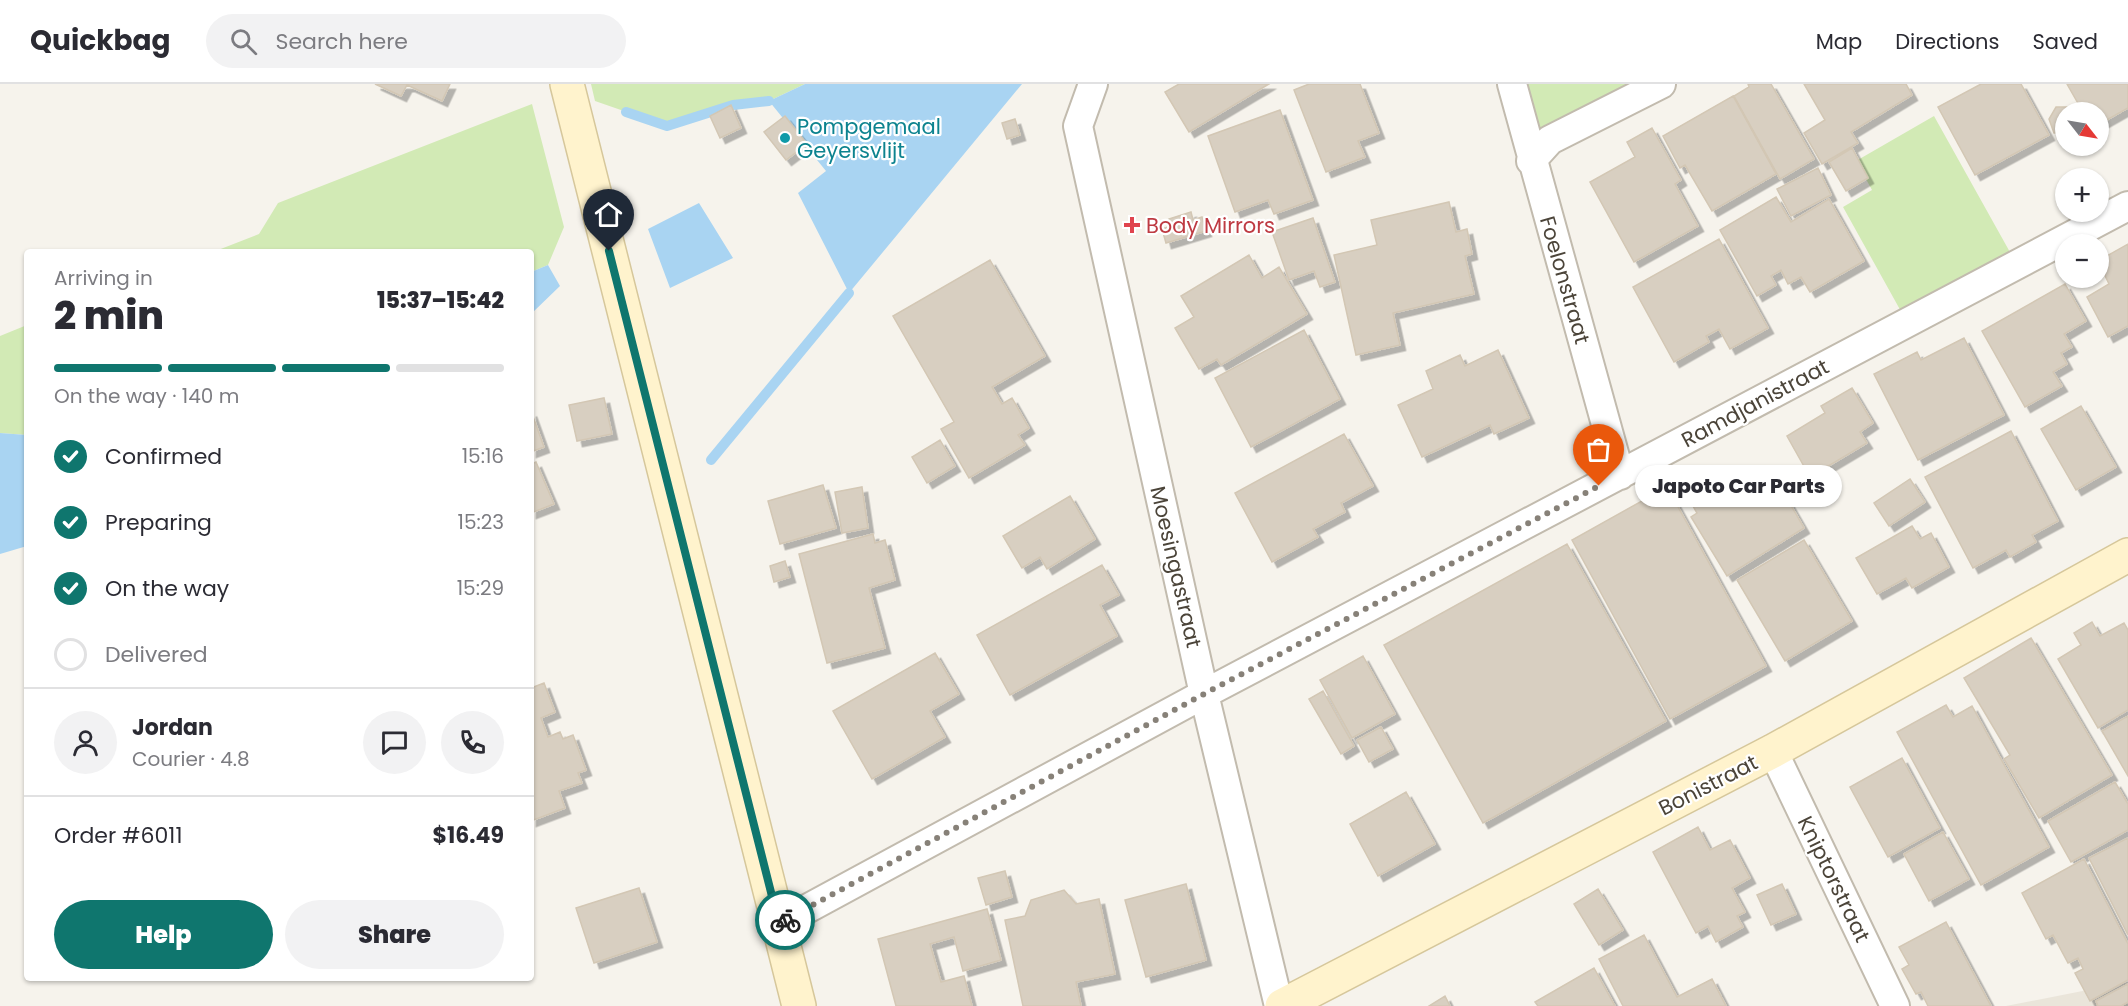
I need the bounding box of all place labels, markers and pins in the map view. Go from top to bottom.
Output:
place label: Pompgemaal Geyersvlijt [797,112,941,165]
marker: Pompgemaal Geyersvlijt [778,131,792,145]
pin [583,189,634,251]
place label: Body Mirrors [1146,211,1275,240]
marker: Body Mirrors [1123,216,1141,234]
pin [1573,424,1624,486]
callout: Japoto Car Parts [1635,465,1842,507]

